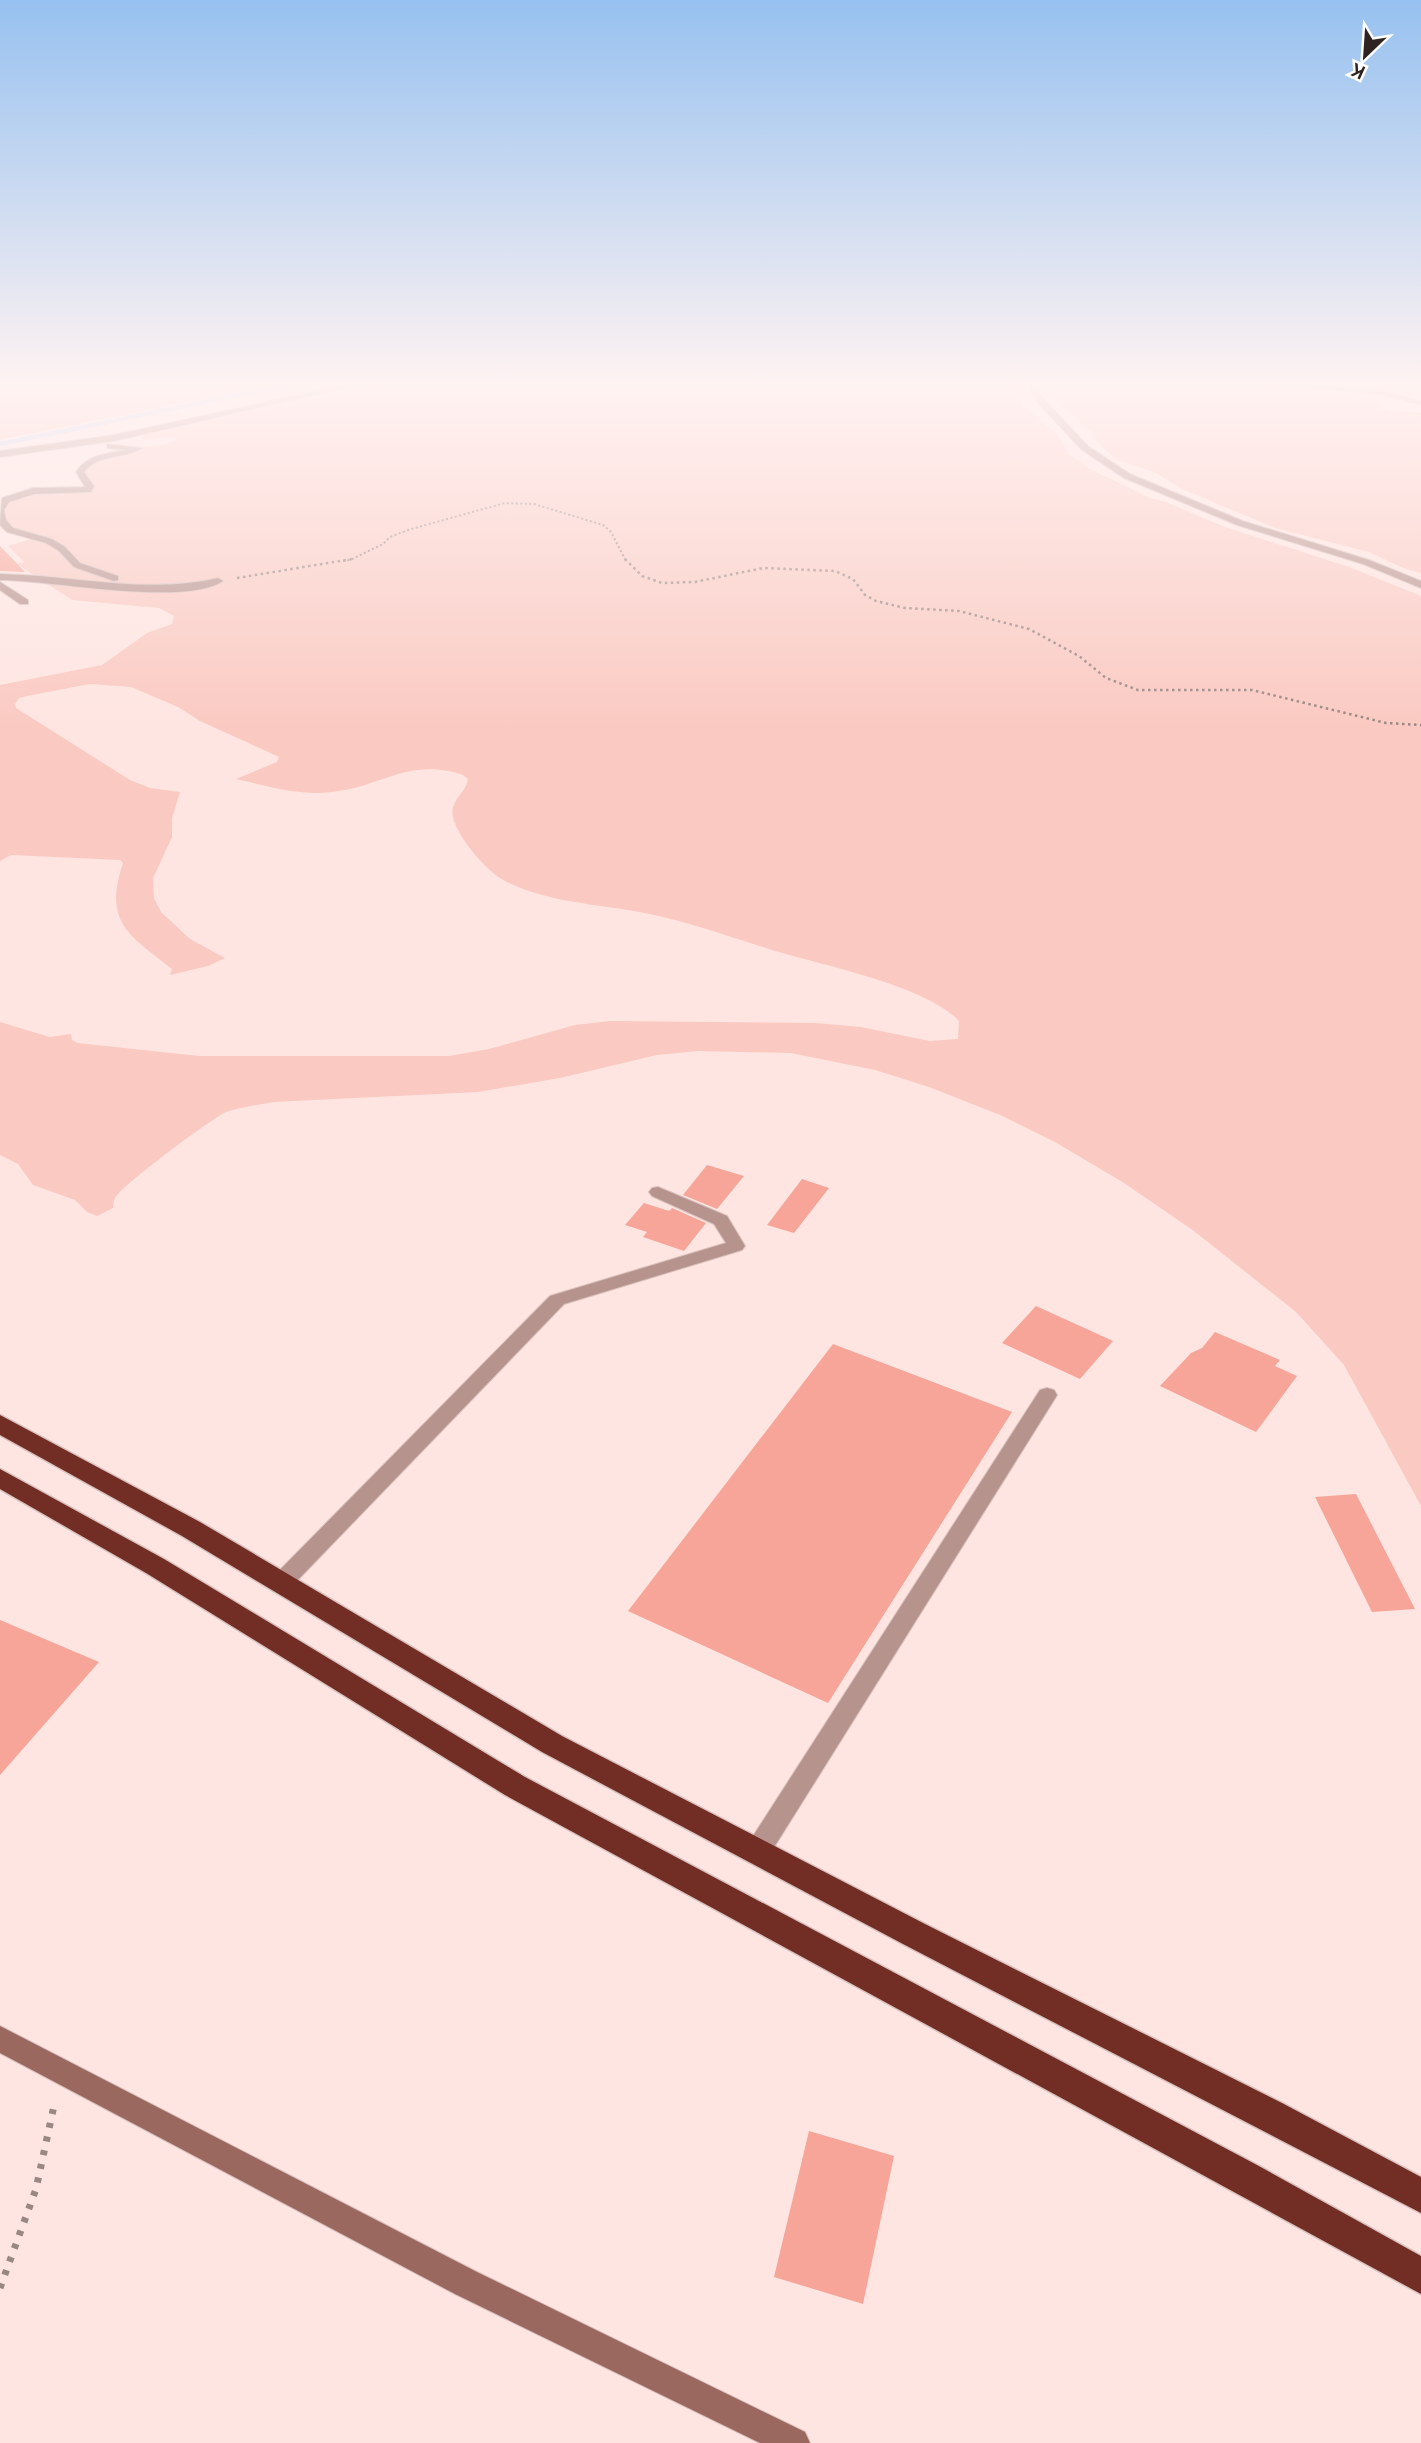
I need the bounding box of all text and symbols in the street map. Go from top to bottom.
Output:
north arrow [1330,21,1400,91]
text: K [1347,56,1370,83]

